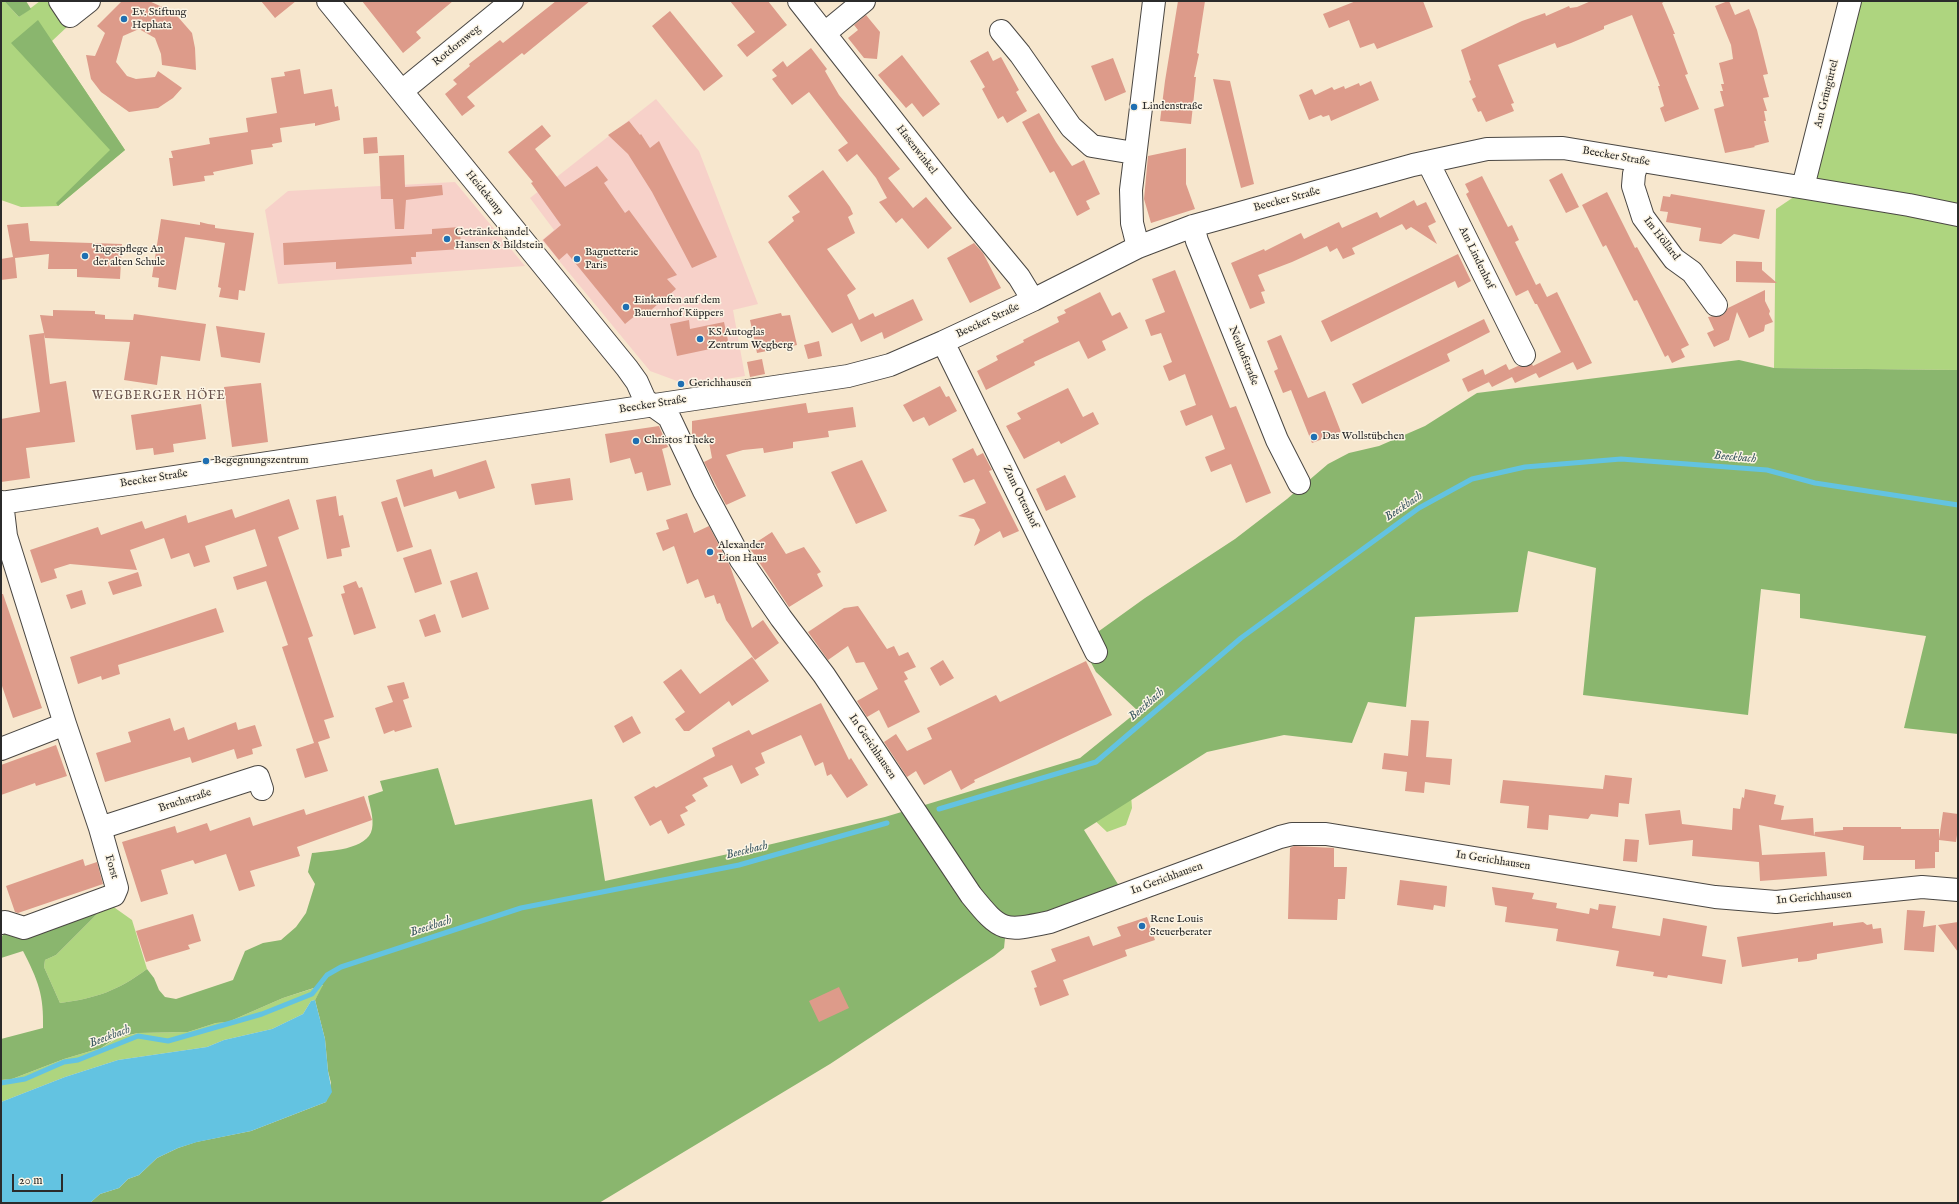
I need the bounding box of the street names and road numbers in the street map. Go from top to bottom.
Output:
street label: Rotdornweg [430,23,484,69]
street label: Am Grüngürtel [1812,58,1842,130]
street label: Hasenwinkel [893,123,939,177]
street label: Beecker Straße [1581,145,1651,169]
street label: Heidekamp [462,168,506,218]
street label: Beecker Straße [1252,185,1322,215]
street label: Im Höllard [1640,215,1682,263]
street label: Am Lindenhof [1455,225,1497,291]
street label: Beecker Straße [954,301,1022,341]
street label: Neuhofstraße [1225,324,1261,388]
street label: Beecker Straße [618,393,688,417]
street label: Zum Ottenhof [999,464,1041,530]
street label: Beecker Straße [119,467,189,491]
street label: In Gerichhausen [845,712,899,782]
street label: Bruchstraße [157,786,213,816]
street label: In Gerichhausen [1455,849,1531,873]
street label: Forst [101,853,121,881]
street label: In Gerichhausen [1129,860,1205,898]
street label: In Gerichhausen [1776,888,1852,908]

